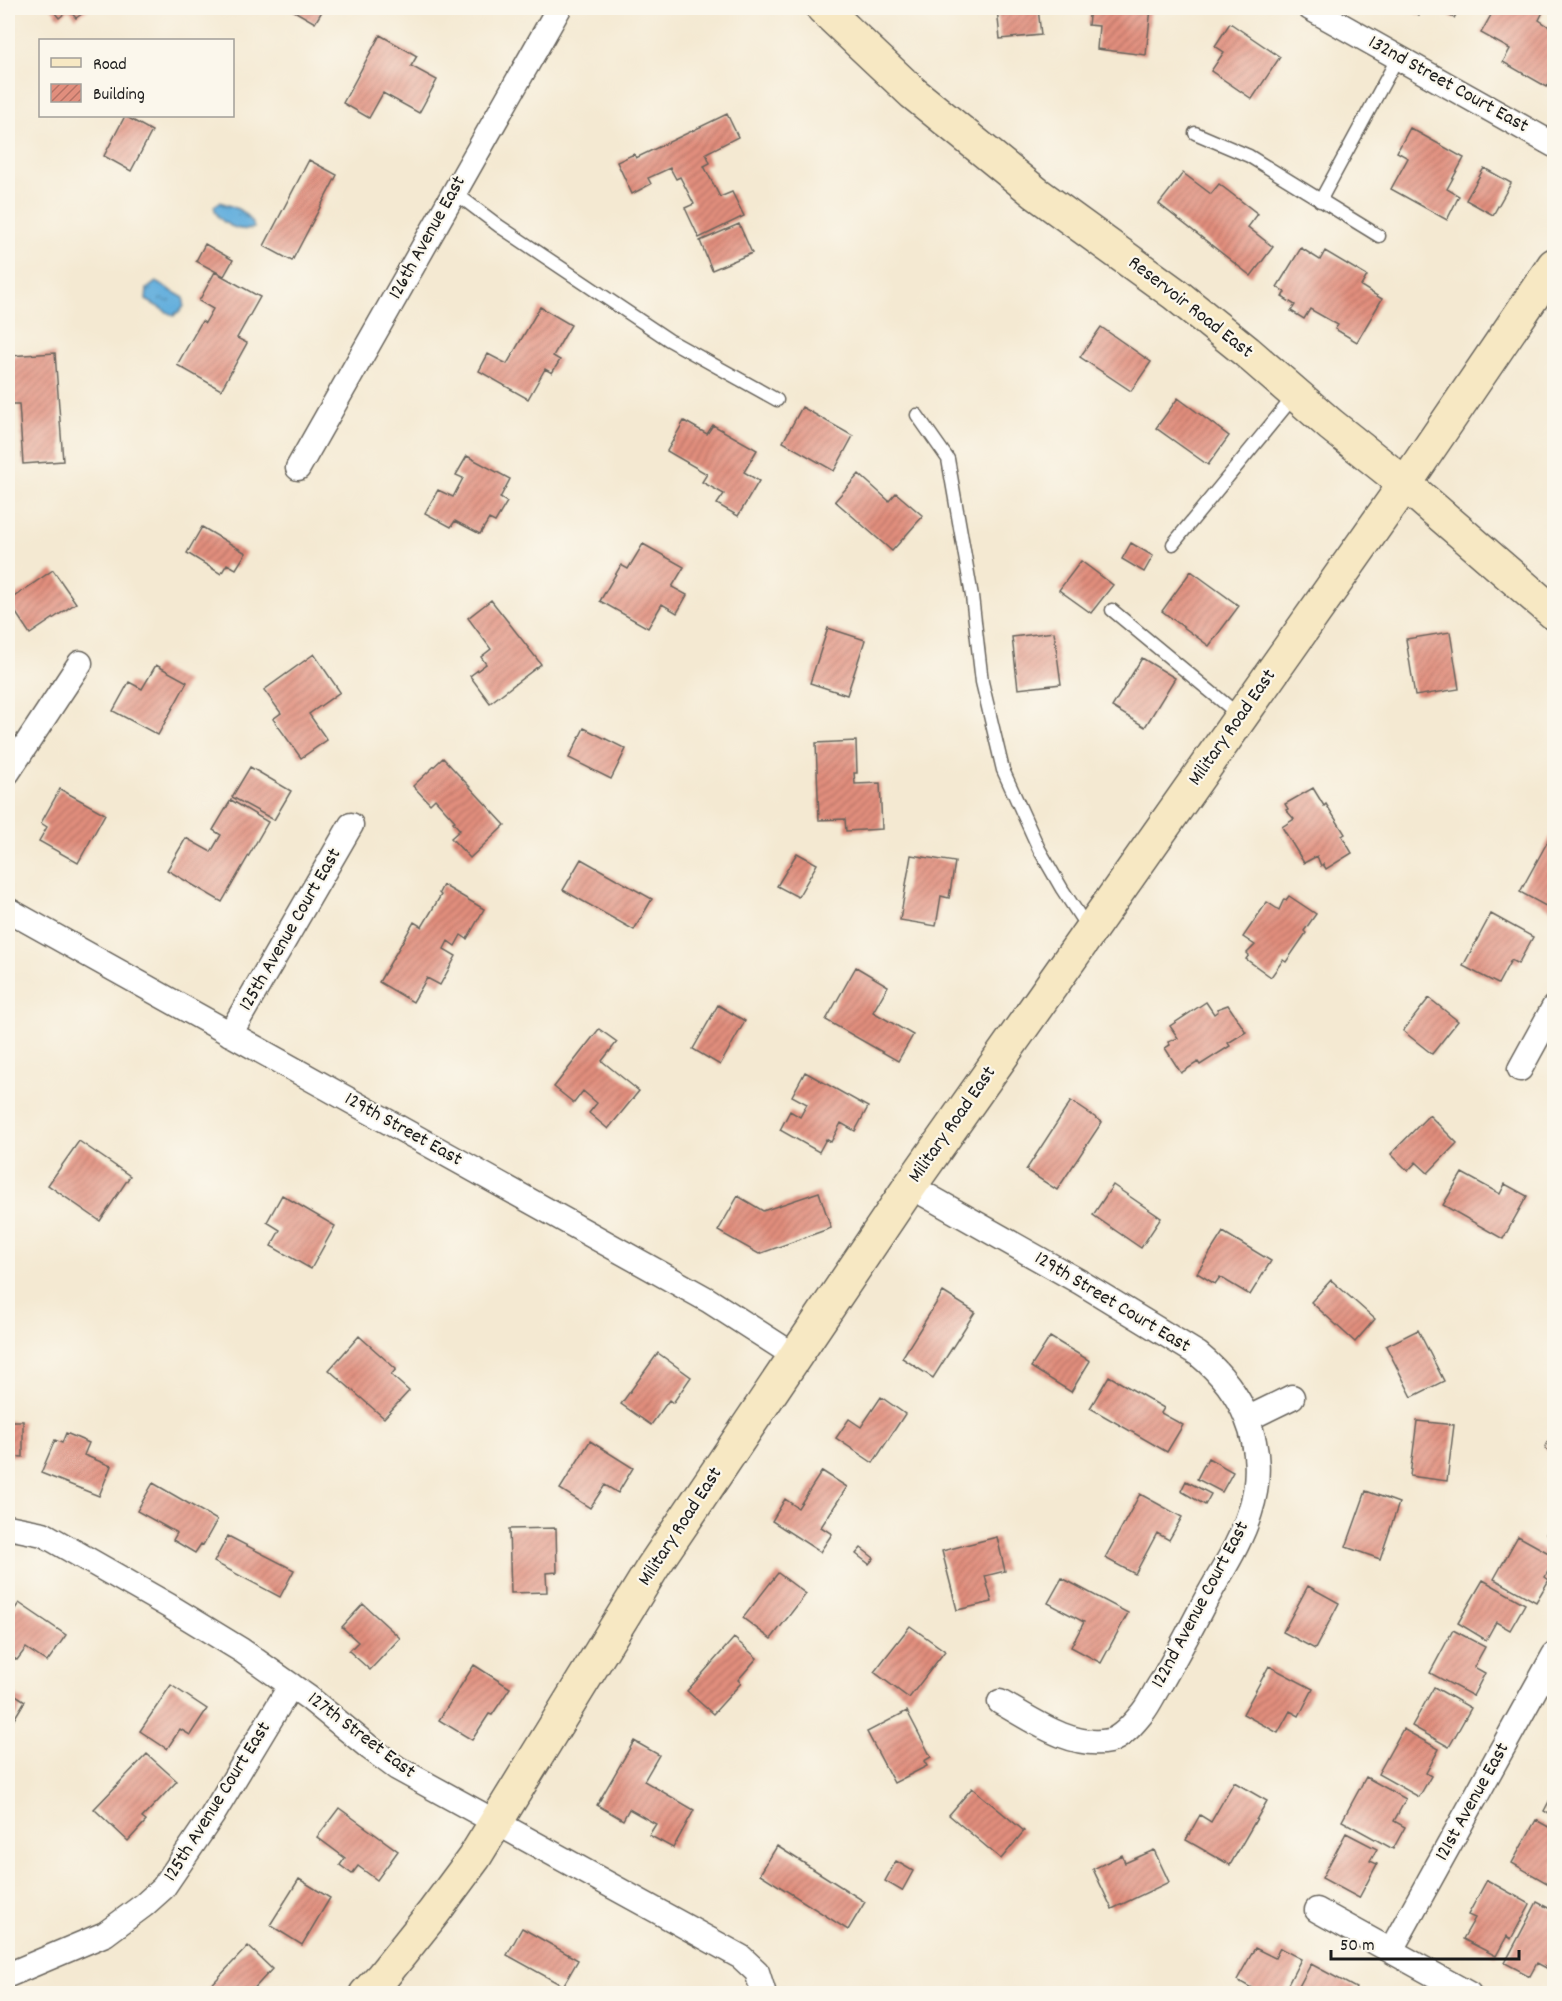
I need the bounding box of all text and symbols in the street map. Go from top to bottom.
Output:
street label: 132nd Street Court East [1363,29,1533,141]
legend [39,39,234,117]
text: Road [93,53,127,78]
text: Building [93,83,145,108]
street label: 126th Avenue East [382,171,474,305]
street label: Reservoir Road East [1121,250,1259,366]
street label: Military Road East [1182,664,1284,792]
street label: 125th Avenue Court East [233,843,349,1017]
street label: Military Road East [902,1061,1004,1189]
street label: 129th Street East [339,1086,467,1174]
street label: 129th Street Court East [1029,1245,1195,1361]
street label: Military Road East [632,1462,730,1592]
street label: 122nd Avenue Court East [1145,1517,1257,1693]
street label: 127th Street East [301,1686,421,1786]
street label: 125th Avenue Court East [157,1717,279,1887]
street label: 121st Avenue East [1429,1738,1517,1866]
scale bar [1331,1923,1518,1961]
text: 50 m [1340,1934,1375,1959]

